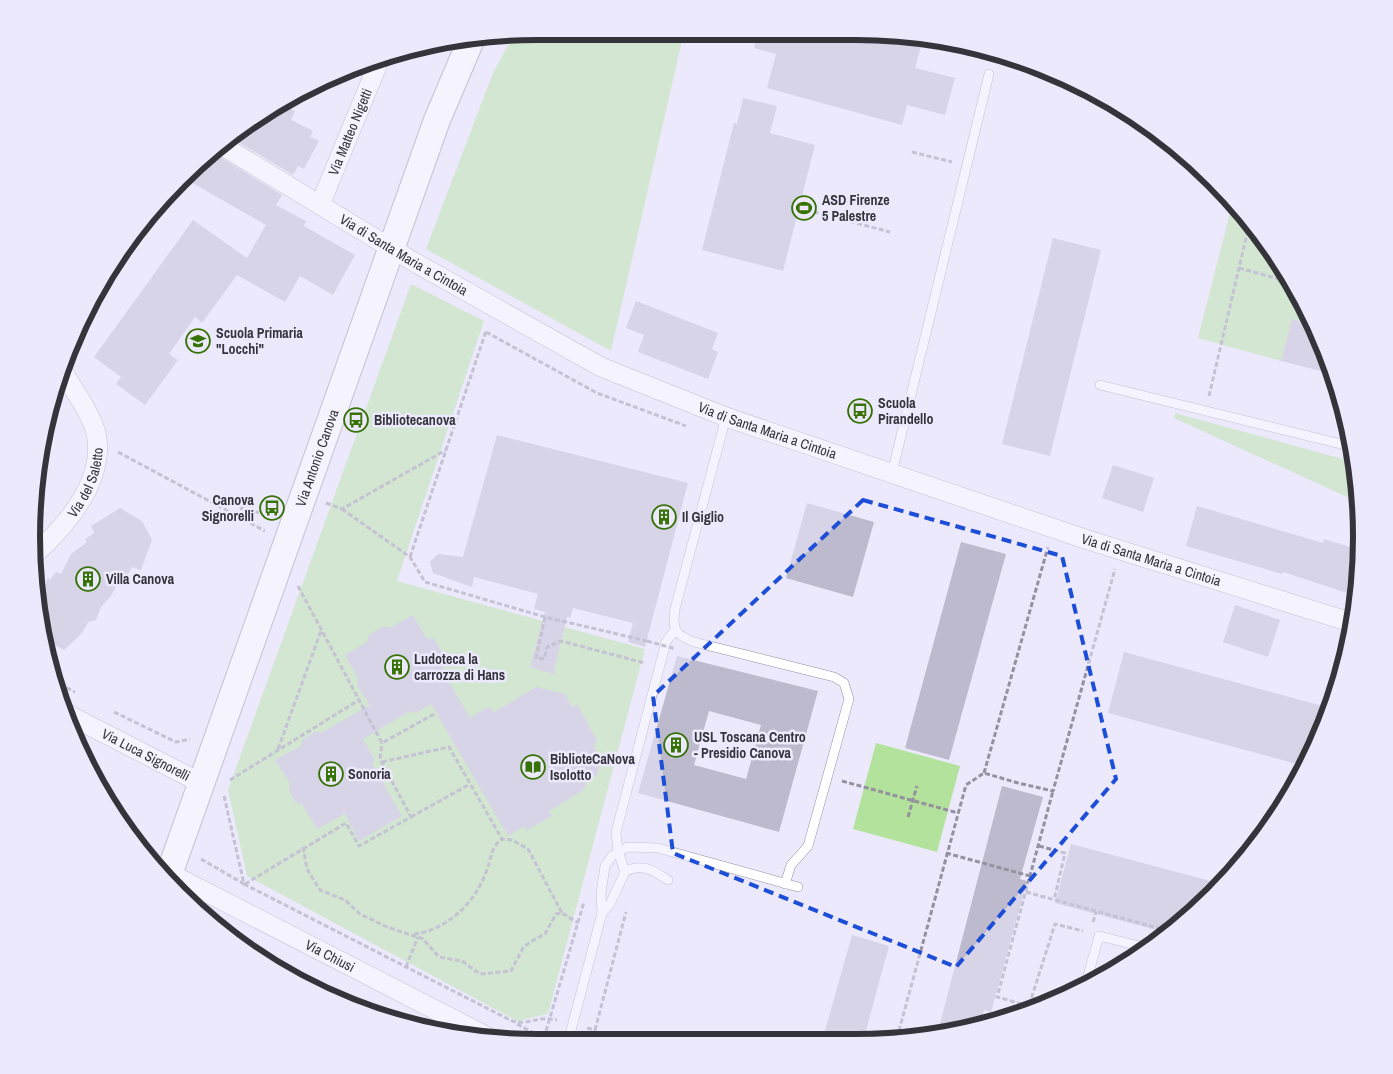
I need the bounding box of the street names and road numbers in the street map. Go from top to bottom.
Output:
street label: Via Matteo Nigetti [324,86,376,178]
street label: Via di Santa Maria a Cintoia [336,210,472,300]
street label: Via di Santa Maria a Cintoia [695,398,840,463]
street label: Via Antonio Canova [291,406,343,509]
street label: Via del Saletto [63,447,107,521]
street label: Via di Santa Maria a Cintoia [1079,529,1224,590]
street label: Via Luca Signorelli [99,724,193,785]
street label: Via Chiusi [302,936,358,976]

